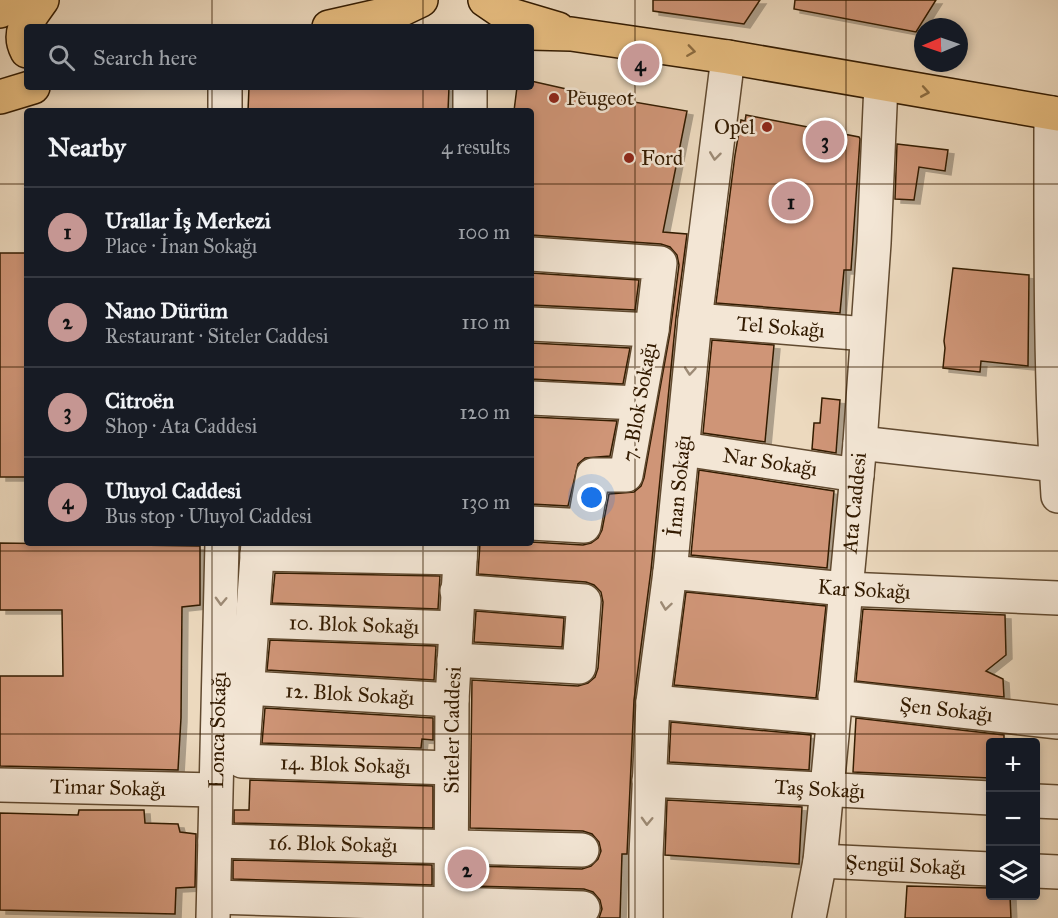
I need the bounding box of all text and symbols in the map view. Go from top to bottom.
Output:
north arrow [914,18,968,72]
search box [24,24,534,90]
pin: 4 [620,40,660,86]
icon: search [45,41,78,74]
text: Search here [93,44,197,71]
one-way arrow [687,45,696,57]
place label: Peugeot [566,85,635,111]
one-way arrow [920,85,930,97]
marker: Peugeot [547,91,561,105]
place label: Opel [714,114,755,140]
pin: 3 [806,118,844,162]
marker: Opel [760,120,774,134]
text: Nearby [48,131,126,163]
text: 4 results [441,135,510,159]
place label: Ford [641,145,684,171]
marker: Ford [622,151,636,165]
one-way arrow [710,152,722,161]
pin: 1 [772,178,810,224]
text: Urallar İş Merkezi [105,207,271,234]
text: 1 [64,220,71,244]
text: 100 m [458,220,510,244]
text: Place · İnan Sokağı [105,234,257,258]
text: Nano Dürüm [105,297,228,324]
text: 2 [63,310,72,334]
text: 110 m [462,310,510,334]
street label: Tel Sokağı [736,310,826,344]
text: Restaurant · Siteler Caddesi [105,324,329,348]
street label: 7. Blok Sokağı [616,340,662,464]
one-way arrow [684,366,697,375]
text: Citroën [105,387,174,414]
text: 3 [64,400,72,424]
text: 120 m [459,400,510,424]
text: Shop · Ata Caddesi [105,414,257,438]
street label: İnan Sokağı [661,433,697,538]
street label: Nar Sokağı [721,442,819,482]
street label: Ata Caddesi [836,451,872,555]
text: Uluyol Caddesi [105,477,241,504]
your location [577,483,606,512]
text: 4 [62,490,73,514]
text: 130 m [461,490,510,514]
text: Bus stop · Uluyol Caddesi [105,504,312,528]
street label: Kar Sokağı [816,573,911,605]
one-way arrow [214,597,227,606]
one-way arrow [660,602,672,611]
street label: 10. Blok Sokağı [288,609,420,640]
street label: Siteler Caddesi [439,665,467,794]
street label: Lonca Sokağı [203,671,232,789]
street label: 12. Blok Sokağı [285,677,415,711]
street label: Şen Sokağı [898,691,995,728]
map controls [986,738,1040,900]
button: + [986,738,1040,792]
street label: 14. Blok Sokağı [280,749,411,780]
street label: Timar Sokağı [50,773,167,802]
street label: Taş Sokağı [774,774,866,804]
button: − [986,792,1040,846]
one-way arrow [641,817,654,826]
street label: 16. Blok Sokağı [268,829,398,858]
pin: 2 [448,846,486,892]
button: layers [986,846,1040,900]
street label: Şengül Sokağı [845,849,967,881]

